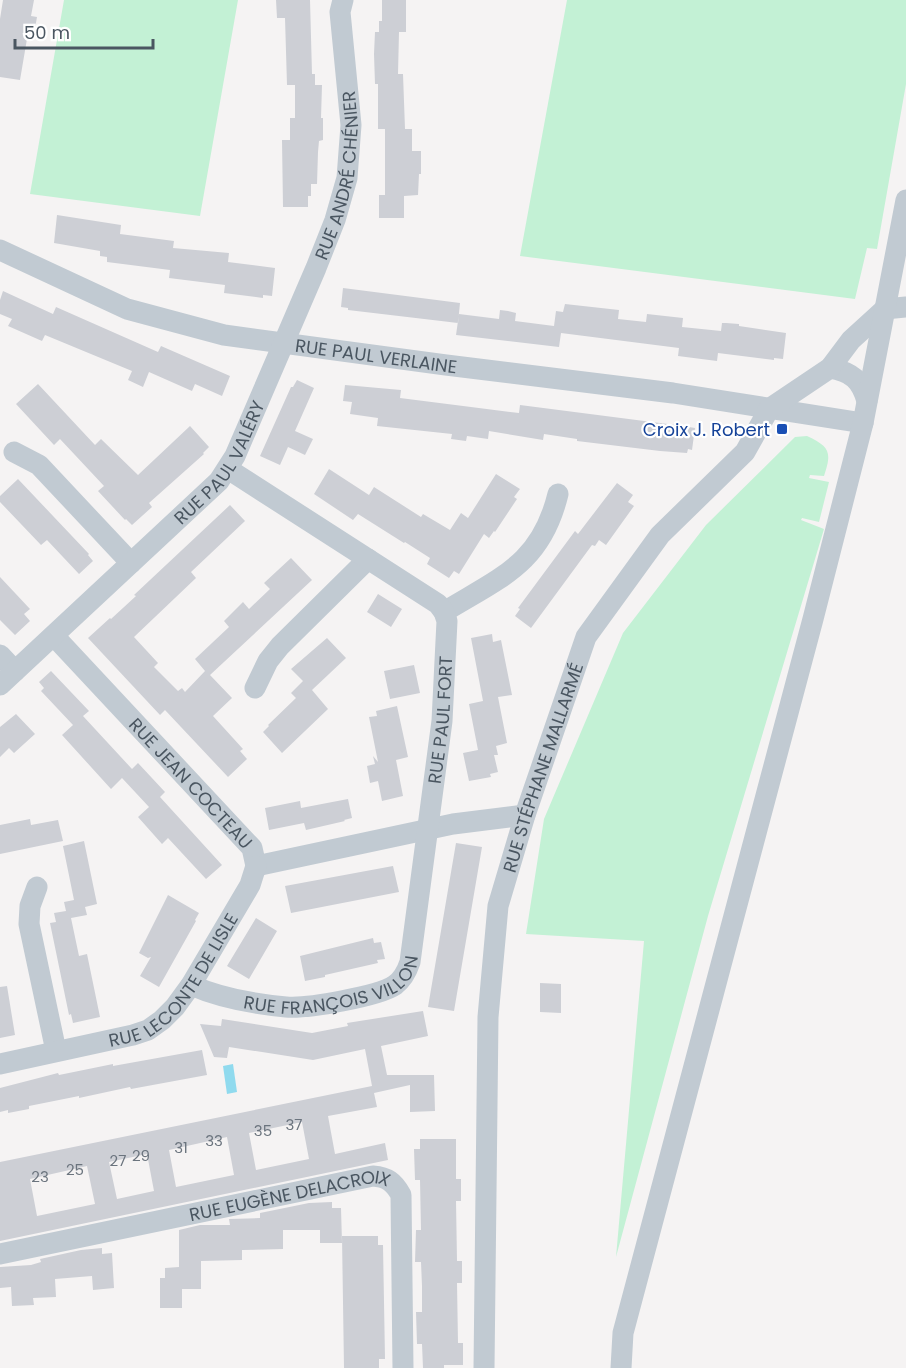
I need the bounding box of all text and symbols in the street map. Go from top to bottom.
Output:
scale bar [15,12,153,50]
text: 50 m [24,20,70,45]
street label: RUE ANDRÉ CHÉNIER [308,90,364,263]
street label: RUE PAUL VERLAINE [294,332,459,379]
street label: RUE PAUL VALÉRY [168,396,270,530]
place label: Croix J. Robert [643,417,770,442]
marker: Croix J. Robert [775,422,789,436]
street label: RUE PAUL FORT [421,655,458,785]
street label: RUE STÉPHANE MALLARMÉ [496,659,589,875]
street label: RUE JEAN COCTEAU [124,712,259,854]
street label: RUE LECONTE DE LISLE [106,908,243,1052]
street label: RUE FRANÇOIS VILLON [242,954,423,1020]
house number: 37 [285,1114,303,1135]
house number: 35 [254,1120,272,1141]
house number: 33 [205,1130,223,1151]
house number: 31 [174,1137,188,1158]
house number: 29 [132,1145,150,1166]
house number: 27 [110,1150,126,1171]
house number: 25 [66,1159,84,1180]
street label: RUE EUGÈNE DELACROIX [187,1163,394,1227]
house number: 23 [31,1166,49,1187]

